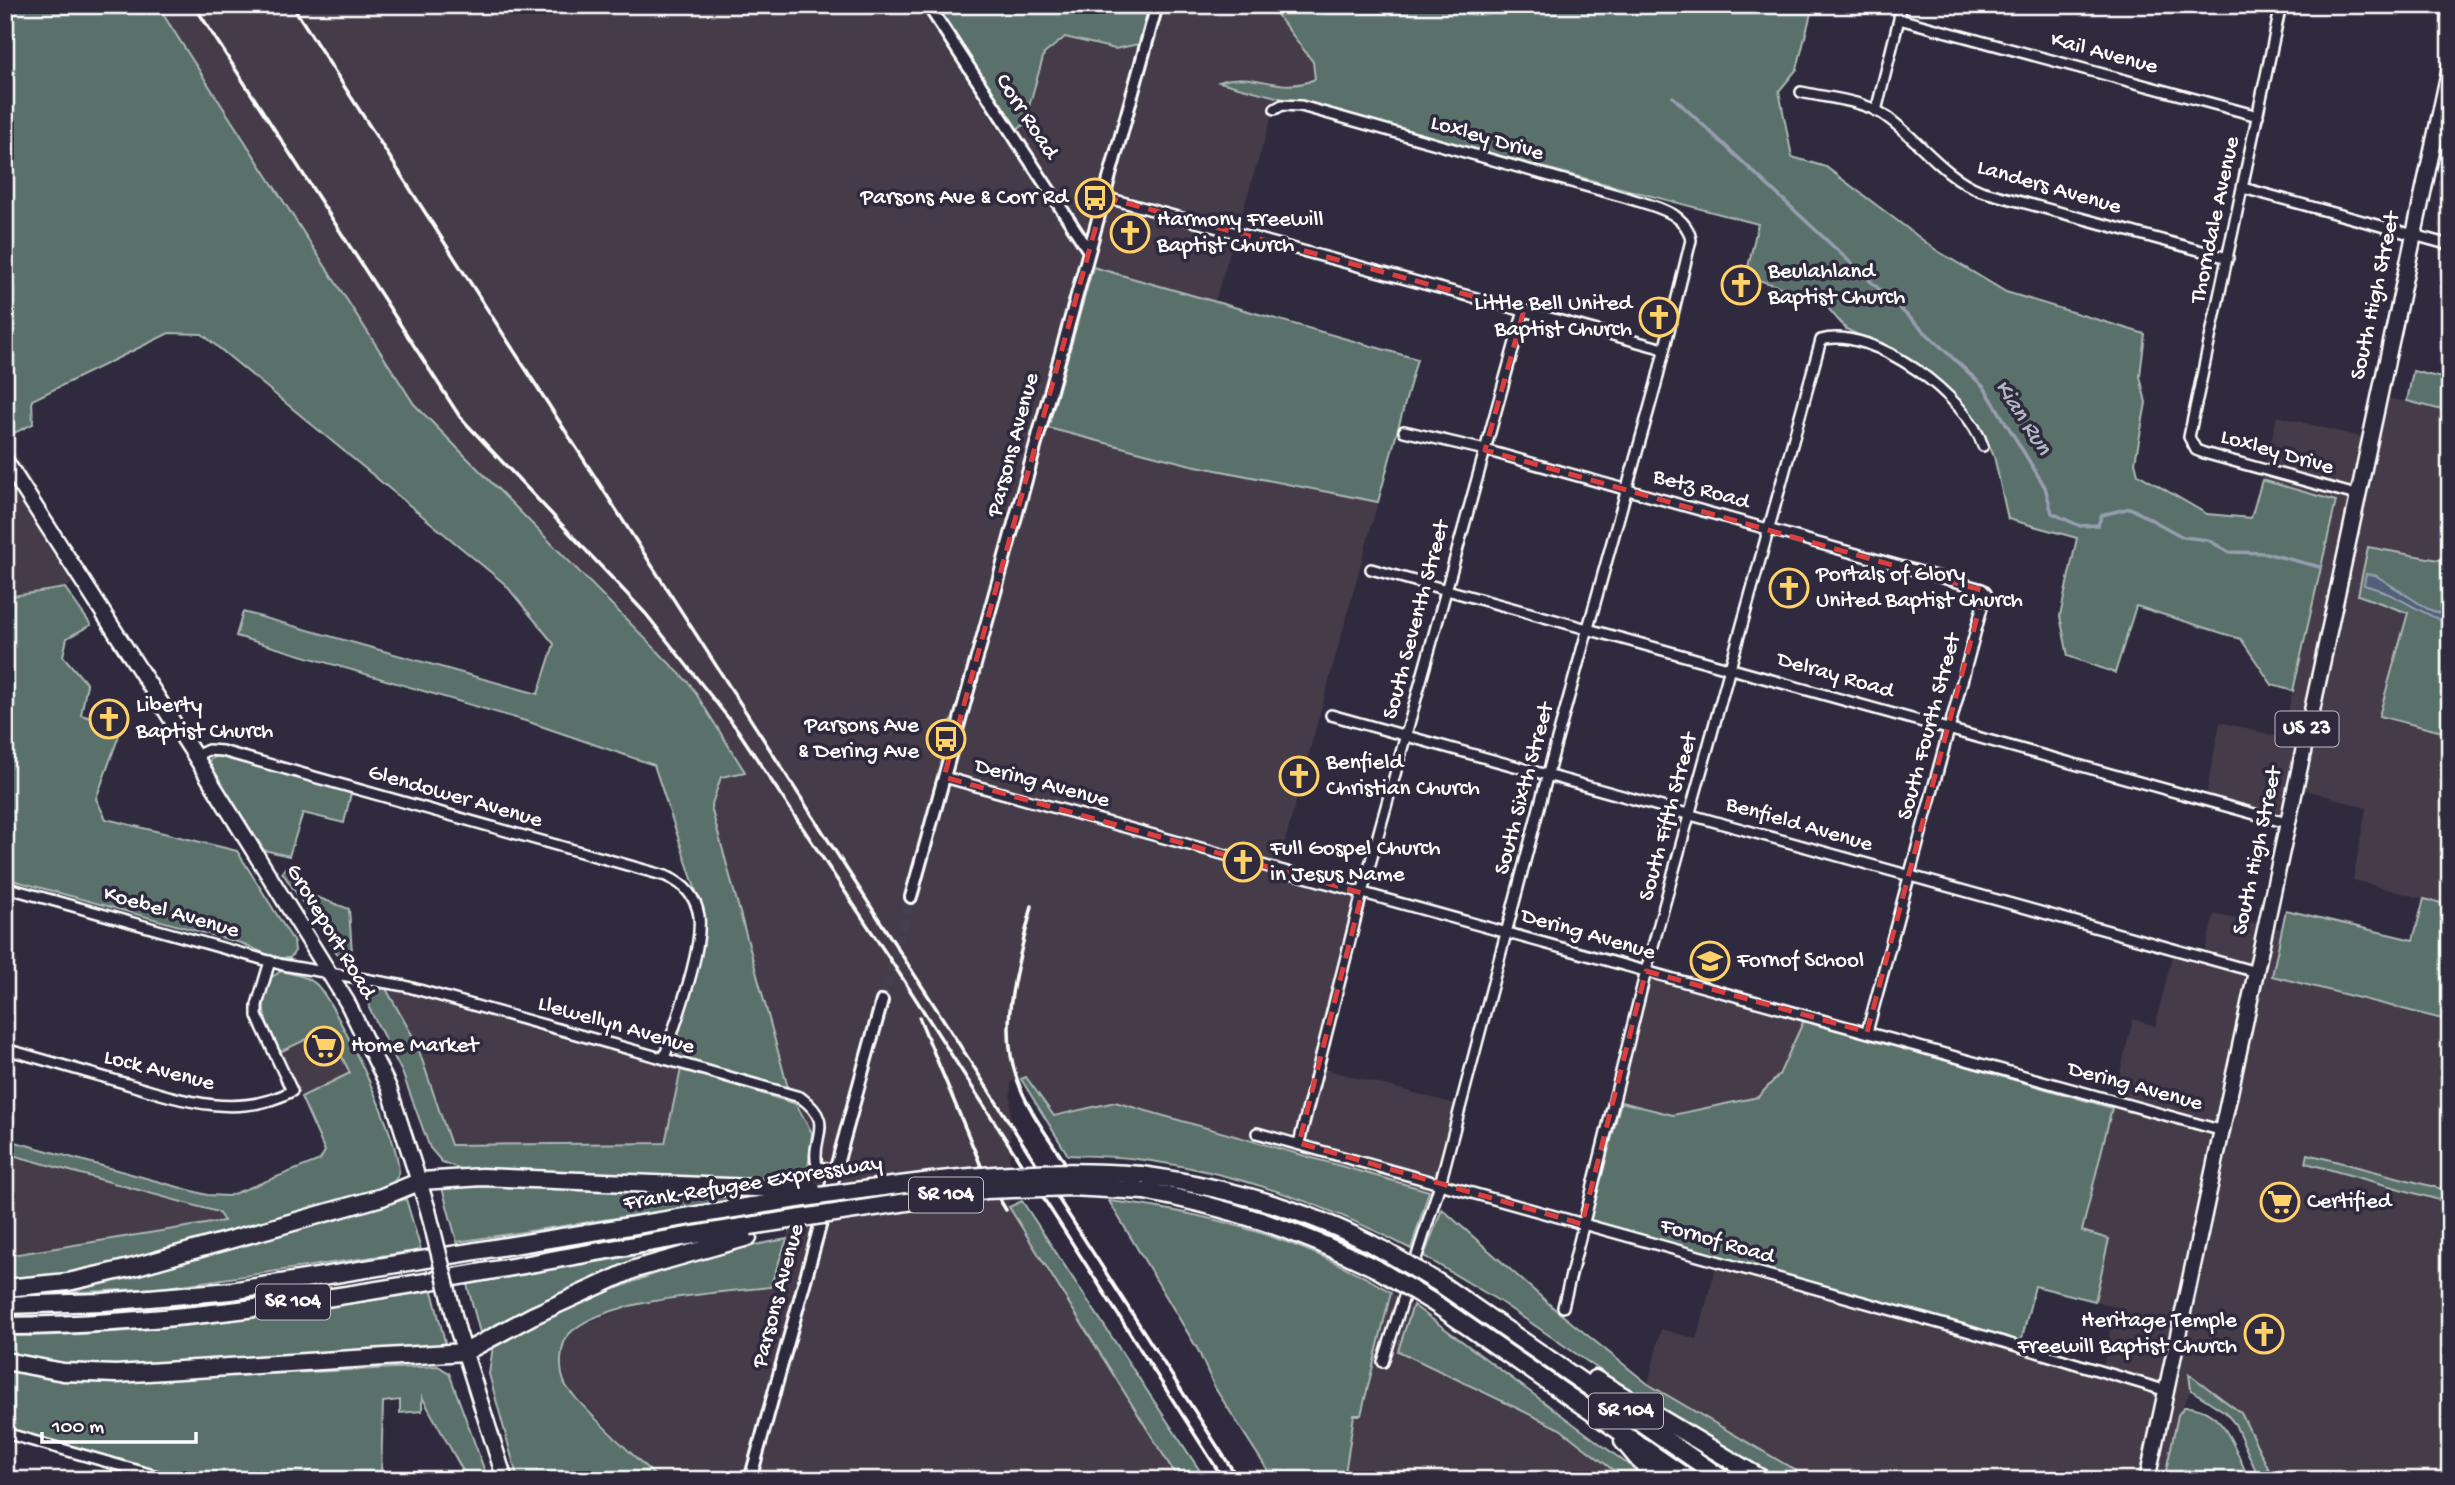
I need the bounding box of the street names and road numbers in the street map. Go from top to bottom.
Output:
street label: Kail Avenue [2047,27,2162,82]
street label: Corr Road [988,69,1064,166]
street label: Loxley Drive [1427,110,1548,168]
street label: Thorndale Avenue [2185,133,2247,308]
street label: Landers Avenue [1974,155,2125,222]
street label: South High Street [2345,208,2407,382]
street label: Parsons Avenue [982,369,1046,521]
street label: Loxley Drive [2217,424,2338,482]
street label: Betz Road [1649,463,1754,517]
street label: South Seventh Street [1377,516,1457,722]
street label: South Fourth Street [1892,629,1968,823]
street label: Delray Road [1772,646,1898,706]
street label: South Sixth Street [1489,699,1561,878]
road number: US 23 [2276,712,2338,746]
street label: South Fifth Street [1634,728,1705,904]
street label: Dering Avenue [970,753,1114,815]
street label: Glendower Avenue [365,759,546,835]
street label: South High Street [2227,763,2289,937]
street label: Benfield Avenue [1721,791,1877,859]
street label: Groveport Road [279,859,382,1006]
street label: Koebel Avenue [100,881,243,946]
street label: Dering Avenue [1516,902,1659,967]
street label: Llewellyn Avenue [534,991,699,1062]
street label: Lock Avenue [101,1044,218,1098]
street label: Dering Avenue [2063,1056,2207,1118]
street label: Frank-Refugee Expressway [621,1150,884,1218]
road number: SR 104 [909,1178,983,1212]
street label: Fornof Road [1656,1213,1779,1272]
street label: Parsons Avenue [747,1220,811,1372]
road number: SR 104 [256,1284,330,1320]
road number: SR 104 [1589,1394,1663,1428]

